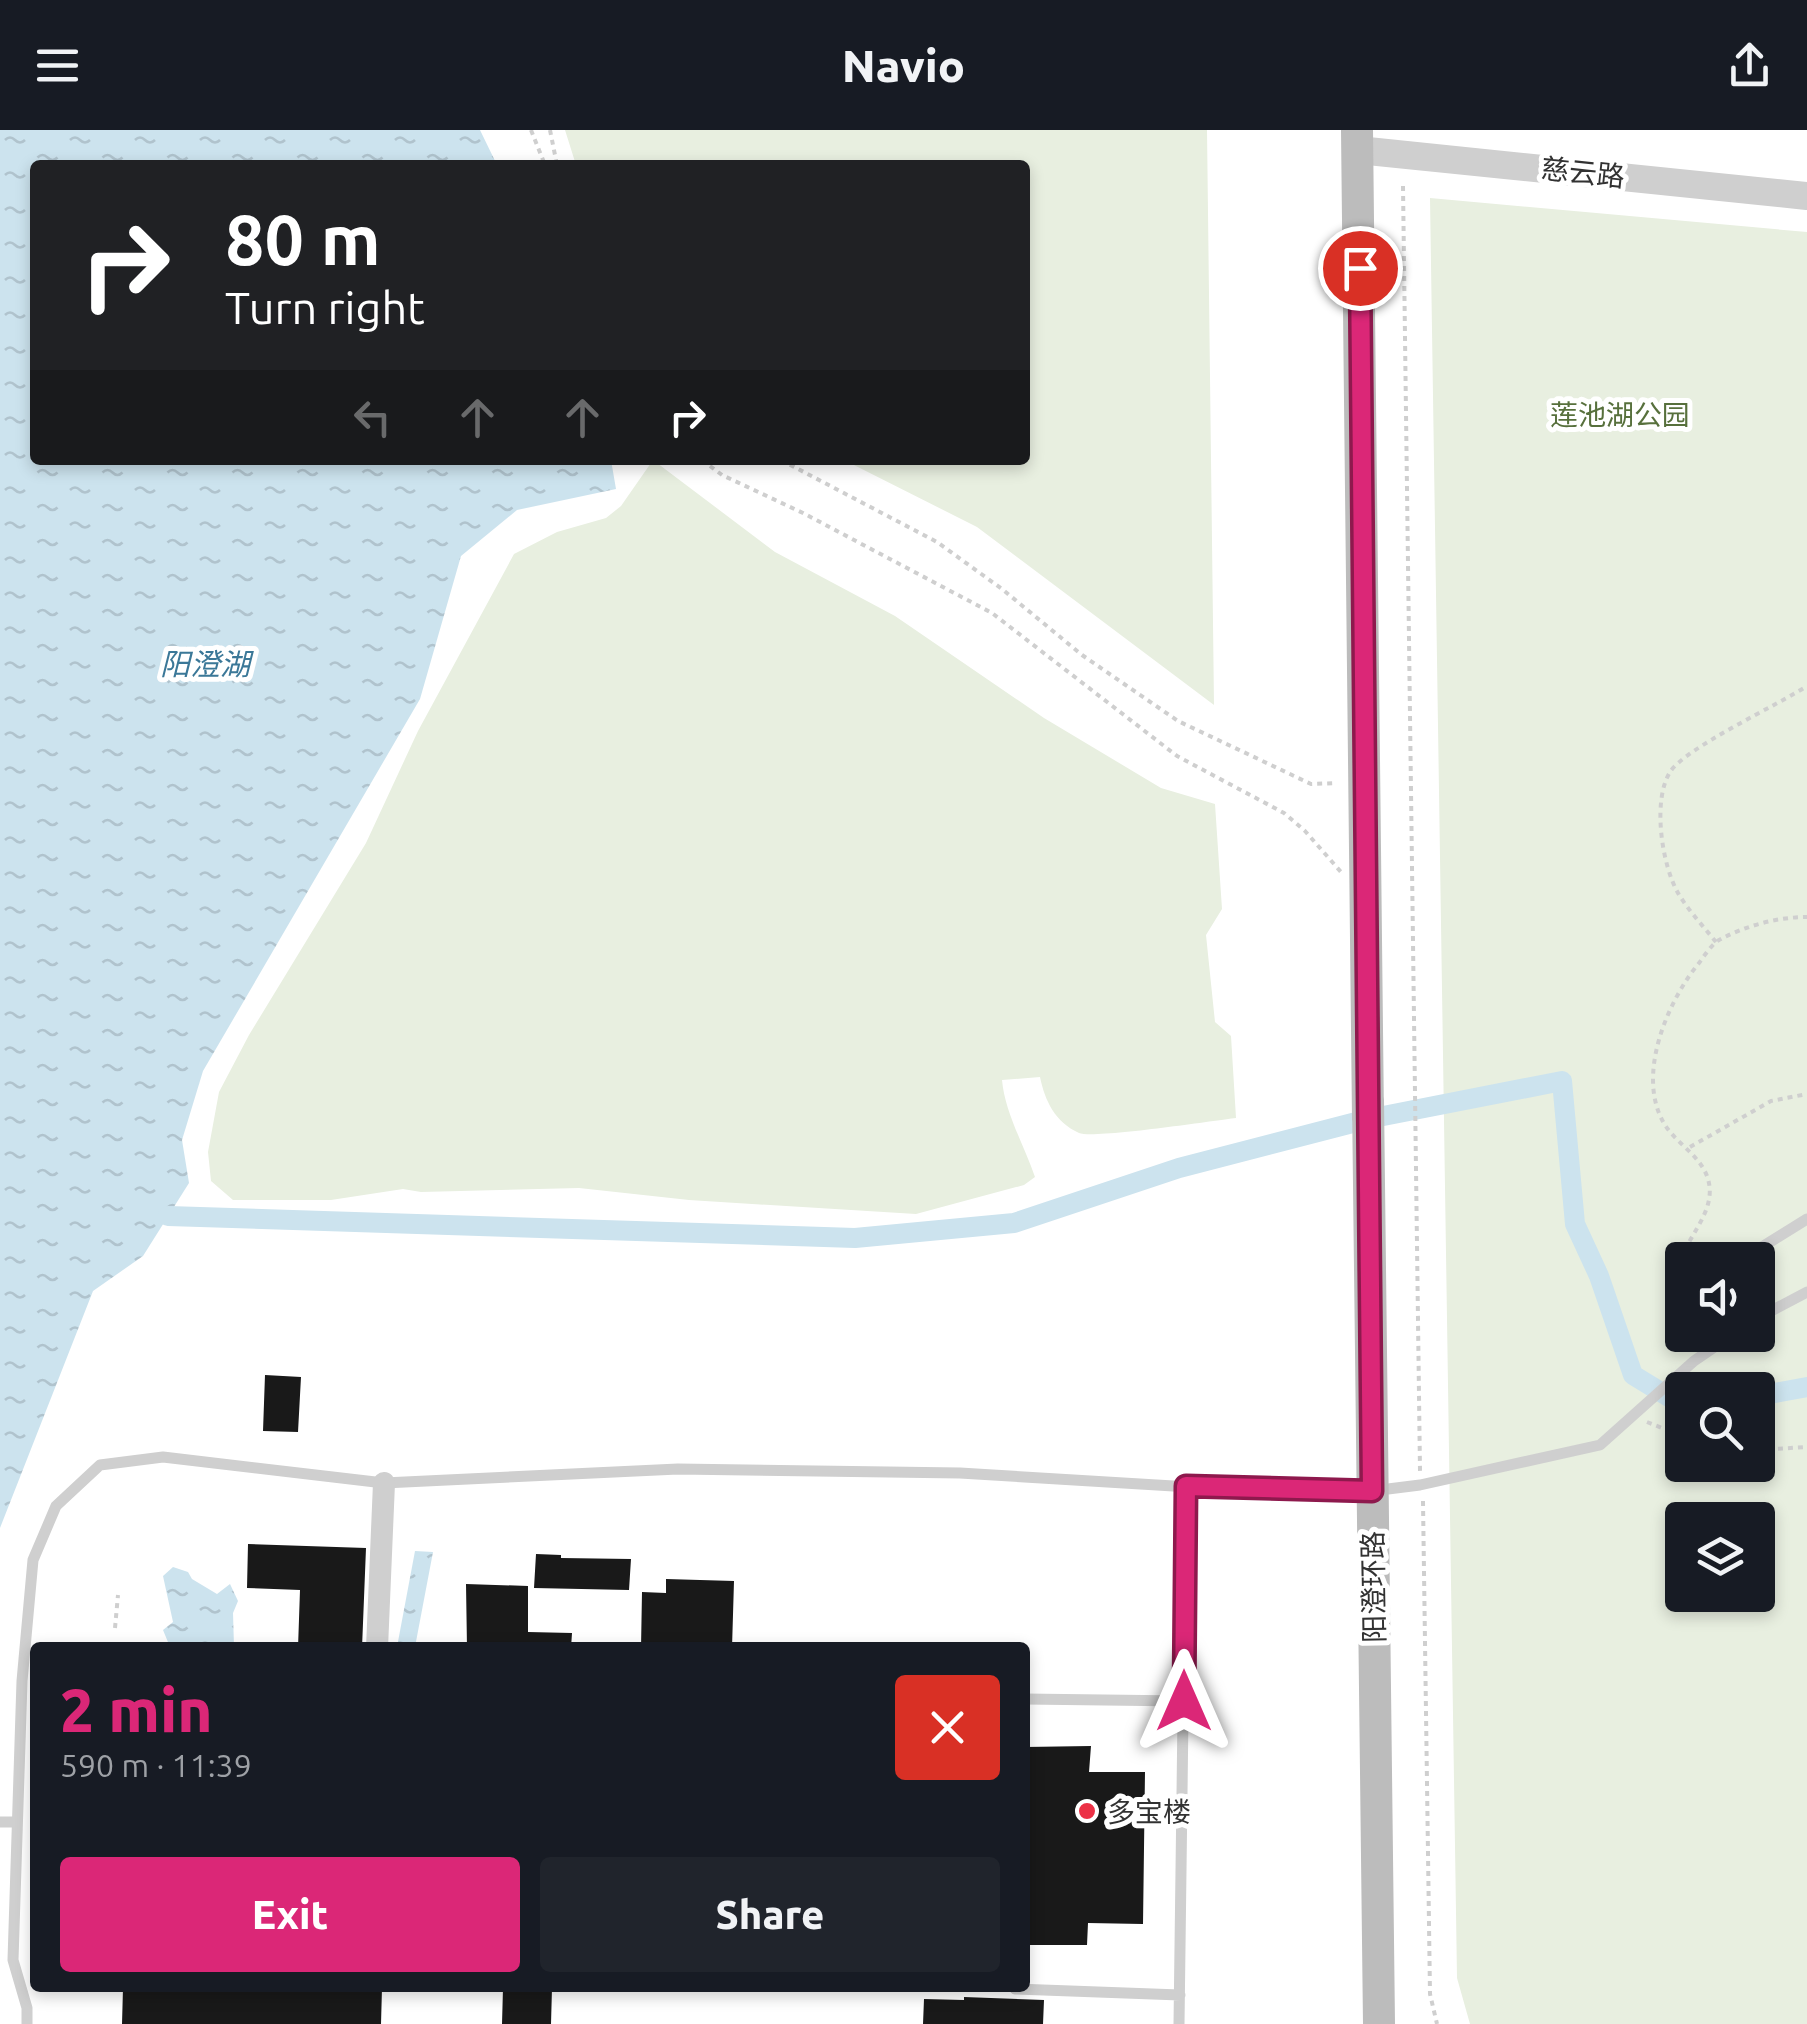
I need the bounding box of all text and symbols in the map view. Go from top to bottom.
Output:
icon: menu [30,38,85,93]
icon: share [1722,38,1777,93]
text: Navio [842,40,965,91]
street label: 慈云路 [1540,152,1626,192]
icon: right [60,200,190,330]
text: 80 m [225,200,381,278]
pin [1318,226,1403,311]
icon: arrive [1333,241,1388,296]
text: Turn right [225,282,425,333]
icon: left [345,390,400,445]
icon: ahead [450,390,505,445]
icon: ahead [555,390,610,445]
icon: right [660,390,715,445]
park label: 莲池湖公园 [1550,399,1690,430]
water label: 阳澄湖 [160,647,254,681]
map controls [1665,1242,1775,1612]
button: sound [1665,1242,1775,1352]
button: search [1665,1372,1775,1482]
button: layers [1665,1502,1775,1612]
street label: 阳澄环路 [1357,1531,1389,1643]
position arrow [1132,1649,1236,1753]
button: close [895,1675,1000,1780]
text: 2 min [60,1676,213,1743]
text: 590 m · 11:39 [60,1747,252,1783]
place label: 多宝楼 [1107,1796,1191,1827]
marker: 多宝楼 [1076,1800,1098,1822]
button: Exit [60,1857,520,1972]
button: Share [540,1857,1000,1972]

